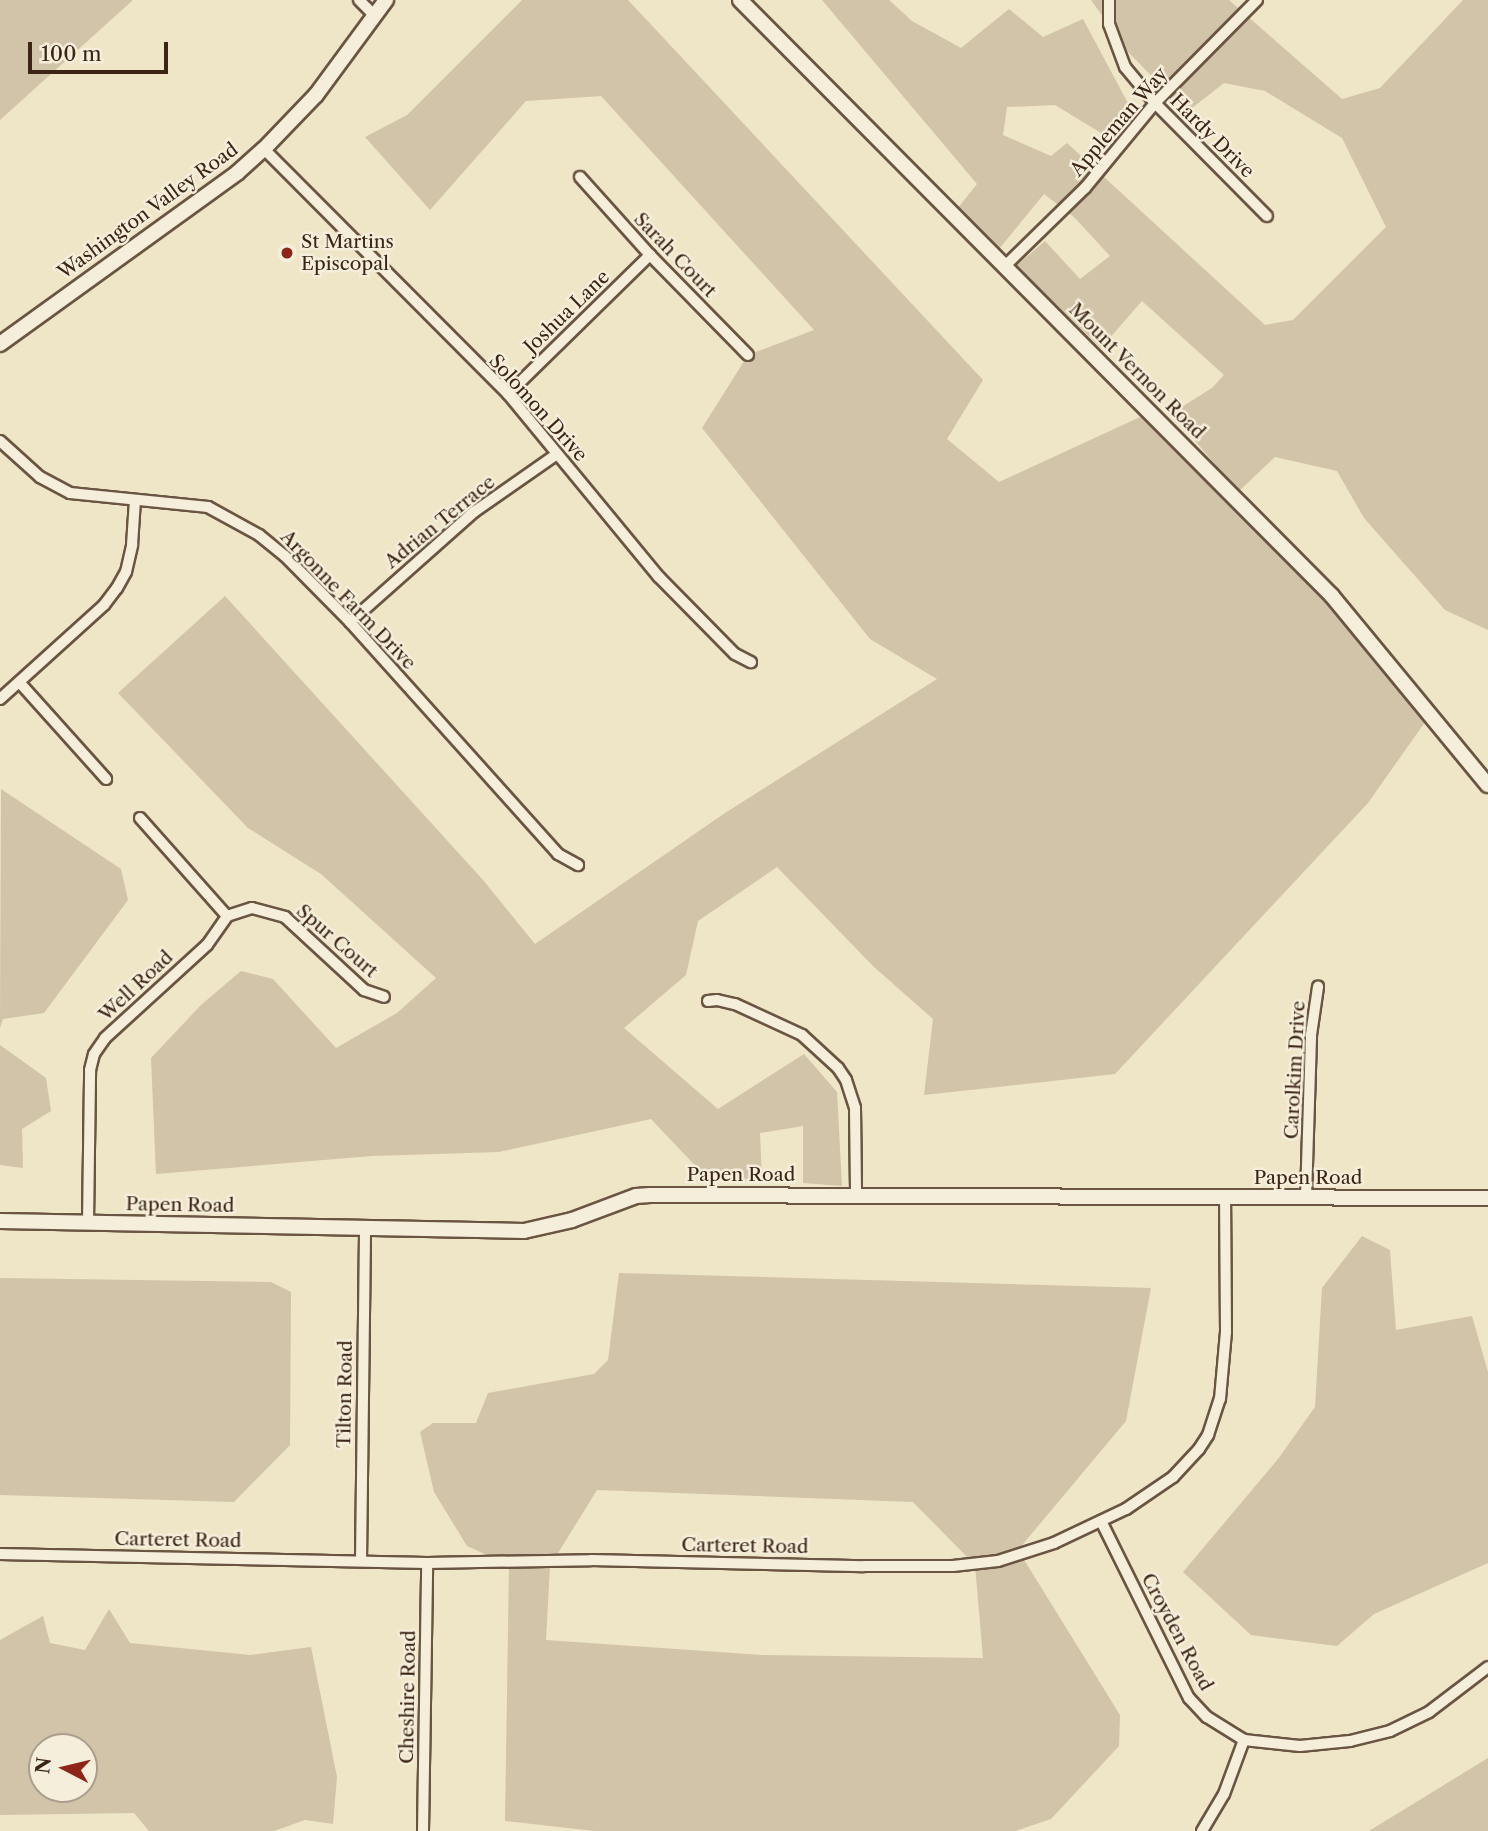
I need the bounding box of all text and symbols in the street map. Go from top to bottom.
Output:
scale bar [32,28,172,72]
text: 100 m [41,41,102,66]
street label: Appleman Way [1065,63,1173,181]
street label: Hardy Drive [1165,89,1259,183]
street label: Washington Valley Road [53,138,243,284]
street label: Sarah Court [629,208,721,302]
place label: St Martins Episcopal [301,231,394,275]
marker: St Martins Episcopal [279,245,295,261]
street label: Joshua Lane [519,266,615,358]
street label: Mount Vernon Road [1064,298,1210,444]
street label: Solomon Drive [484,350,592,466]
street label: Adrian Terrace [380,470,500,574]
street label: Argonne Farm Drive [276,526,420,674]
street label: Spur Court [292,899,382,983]
street label: Well Road [94,946,178,1026]
street label: Carolkim Drive [1280,1000,1310,1140]
street label: Papen Road [687,1164,795,1186]
street label: Papen Road [1254,1167,1362,1189]
street label: Papen Road [126,1193,234,1217]
street label: Tilton Road [333,1340,357,1448]
street label: Carteret Road [114,1527,242,1553]
street label: Carteret Road [681,1533,809,1559]
street label: Croyden Road [1136,1569,1218,1695]
street label: Cheshire Road [395,1630,421,1764]
north arrow [28,1733,98,1803]
text: N [31,1756,56,1775]

